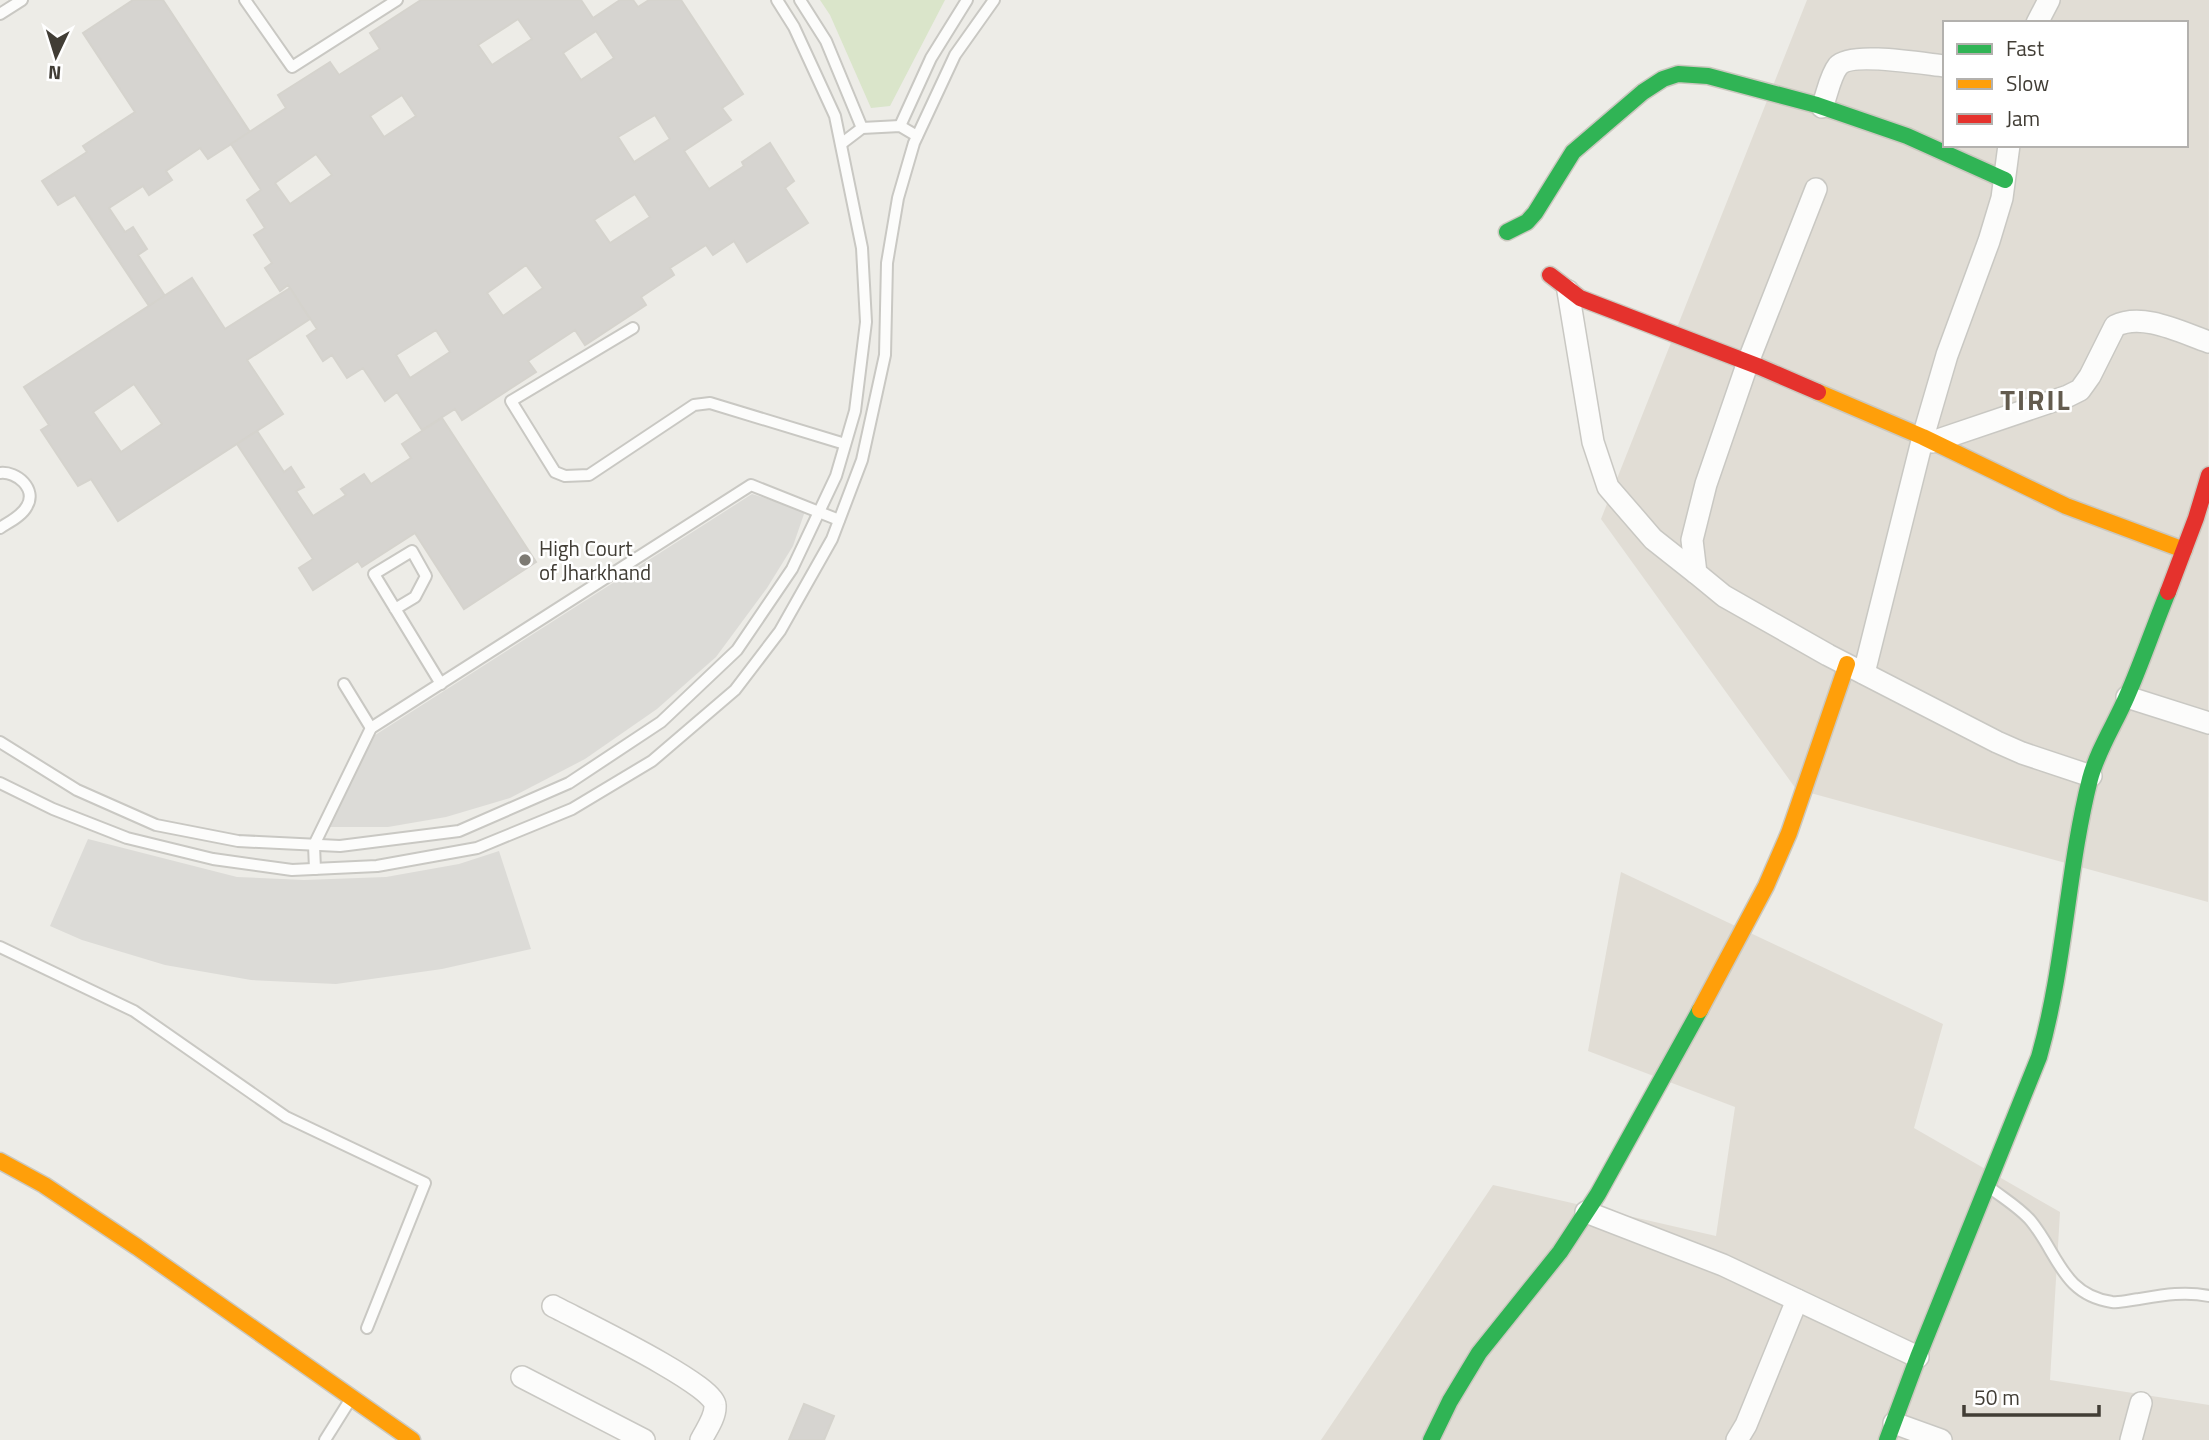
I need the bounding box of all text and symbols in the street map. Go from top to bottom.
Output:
north arrow [21,21,91,91]
legend [1943,21,2188,147]
text: Fast [2006,32,2045,64]
text: N [47,59,62,88]
text: Slow [2006,67,2049,99]
text: Jam [2006,102,2040,134]
district label: TIRIL [2000,378,2072,421]
place label: High Court of Jharkhand [539,532,651,588]
marker: High Court of Jharkhand [517,552,533,568]
scale bar [1964,1374,2099,1418]
text: 50 m [1974,1381,2020,1413]

